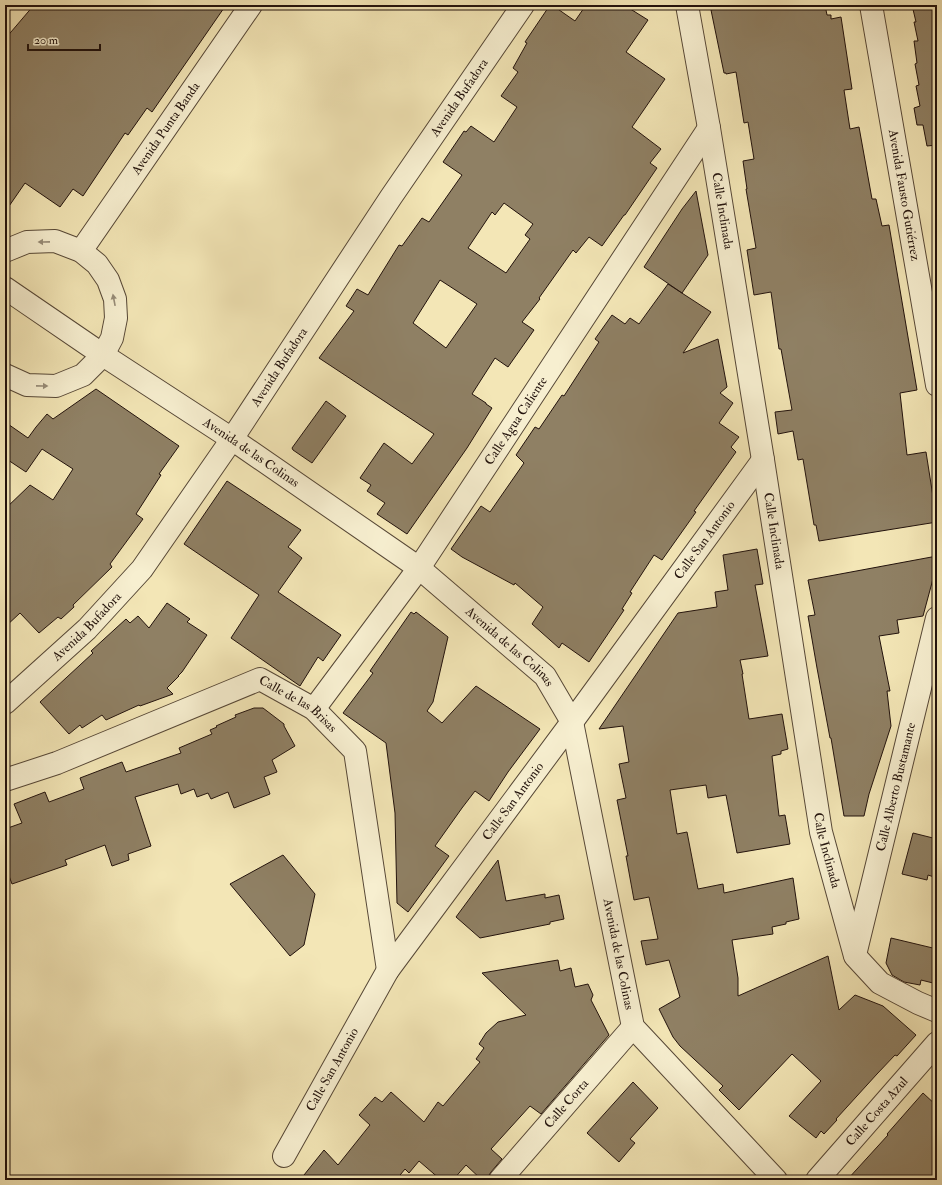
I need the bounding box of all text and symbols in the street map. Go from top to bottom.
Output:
scale bar [28,26,100,52]
text: 20 m [34,33,59,48]
street label: Avenida Bufadora [426,55,492,141]
street label: Avenida Punta Banda [128,78,204,179]
street label: Avenida Fausto Gutiérrez [885,127,923,263]
street label: Calle Inclinada [708,171,737,251]
one-way arrow [38,238,50,245]
one-way arrow [111,294,117,306]
street label: Avenida Bufadora [247,324,311,410]
street label: Calle Agua Caliente [481,373,551,468]
one-way arrow [36,383,49,389]
street label: Avenida de las Colinas [199,414,303,491]
street label: Calle Inclinada [760,491,788,571]
street label: Calle San Antonio [671,498,739,583]
street label: Avenida Bufadora [48,588,125,665]
street label: Avenida de las Colinas [461,603,558,690]
street label: Calle de las Brisas [256,672,341,736]
street label: Calle Alberto Bustamante [873,720,919,853]
street label: Calle San Antonio [479,759,547,844]
street label: Calle Inclinada [810,811,844,891]
street label: Avenida de las Colinas [599,896,637,1012]
street label: Calle San Antonio [303,1025,362,1114]
street label: Calle Costa Azul [842,1073,912,1149]
street label: Calle Corta [541,1075,592,1132]

